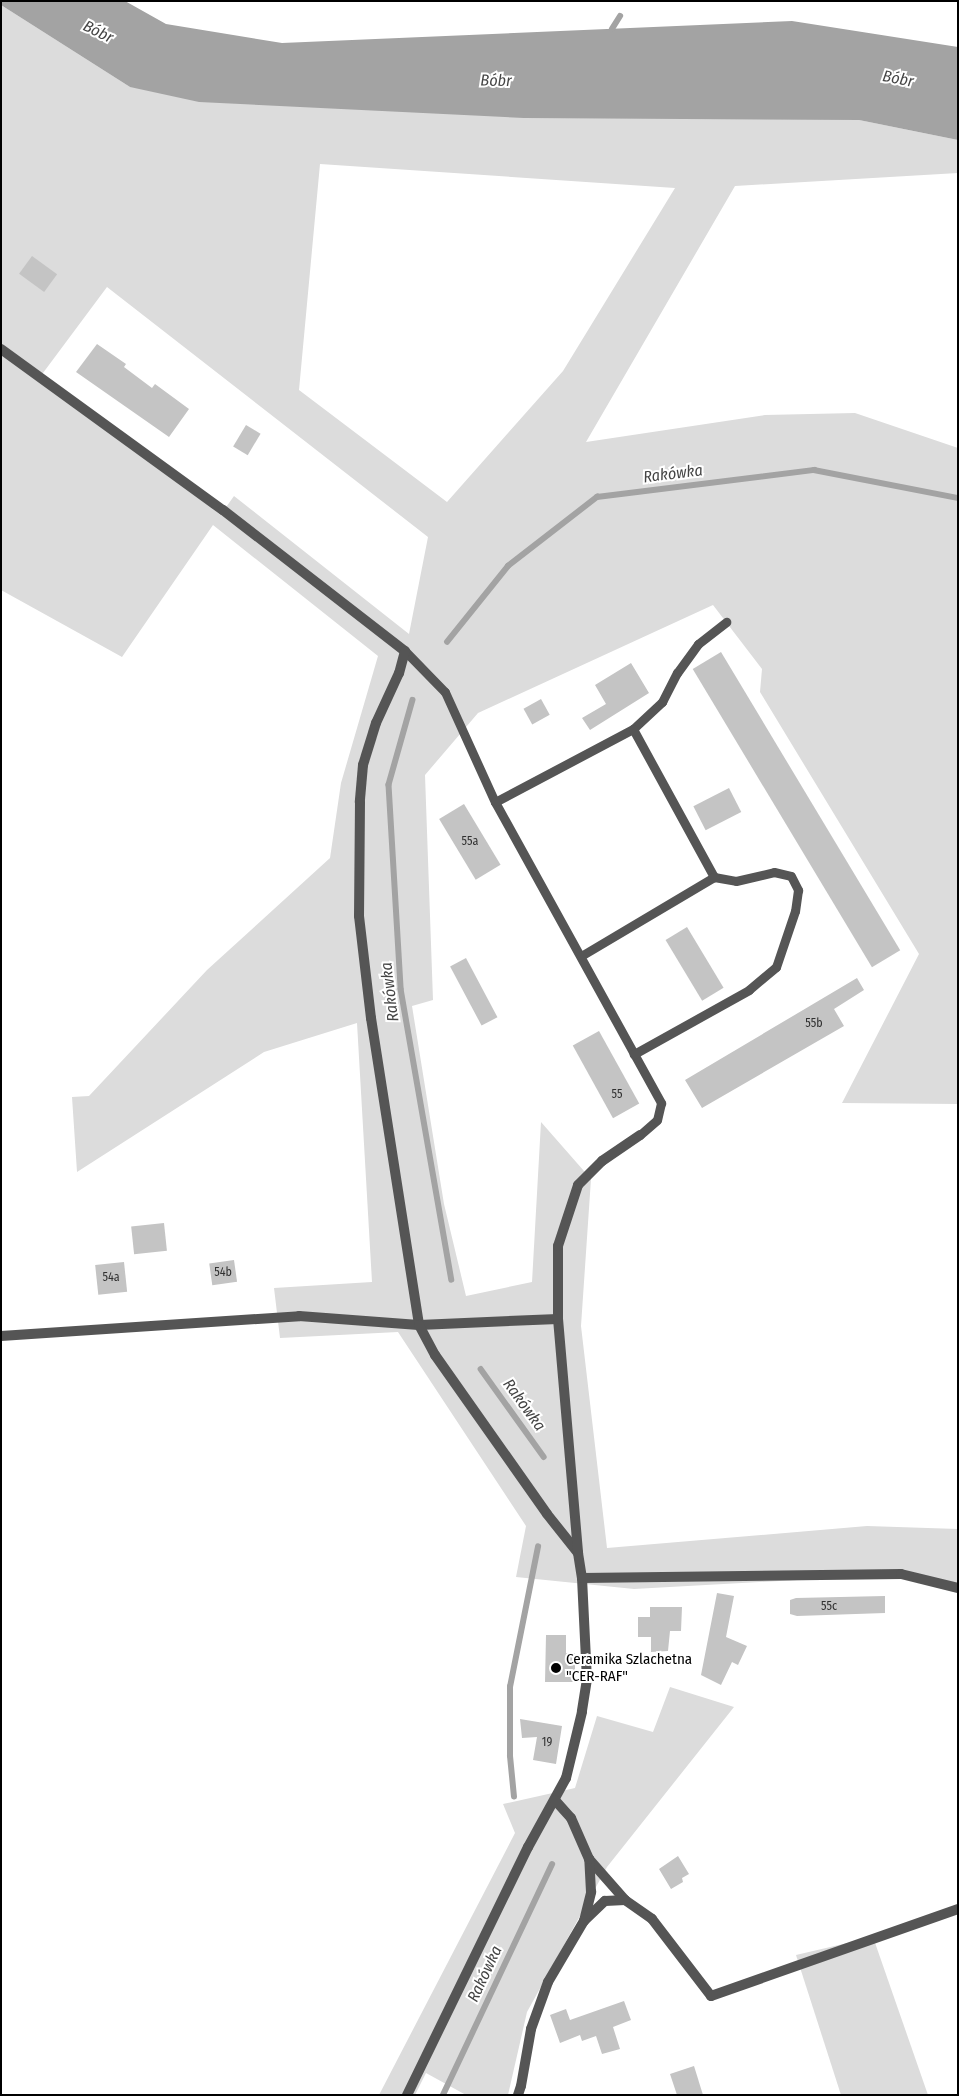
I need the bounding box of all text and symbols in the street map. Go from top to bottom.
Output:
water label: Bóbr [80,17,116,47]
water label: Bóbr [881,67,915,91]
water label: Bóbr [480,71,512,91]
water label: Rakówka [642,461,704,487]
house number: 55a [462,835,478,849]
water label: Rakówka [377,961,403,1023]
house number: 55b [805,1017,823,1031]
house number: 55 [612,1088,622,1102]
house number: 54b [214,1266,232,1280]
house number: 54a [102,1271,120,1285]
water label: Rakówka [499,1375,549,1435]
house number: 55c [821,1600,837,1614]
place label: Ceramika Szlachetna "CER-RAF" [566,1650,692,1685]
marker: Ceramika Szlachetna "CER-RAF" [550,1662,562,1674]
house number: 19 [542,1736,552,1750]
water label: Rakówka [464,1943,506,2005]

